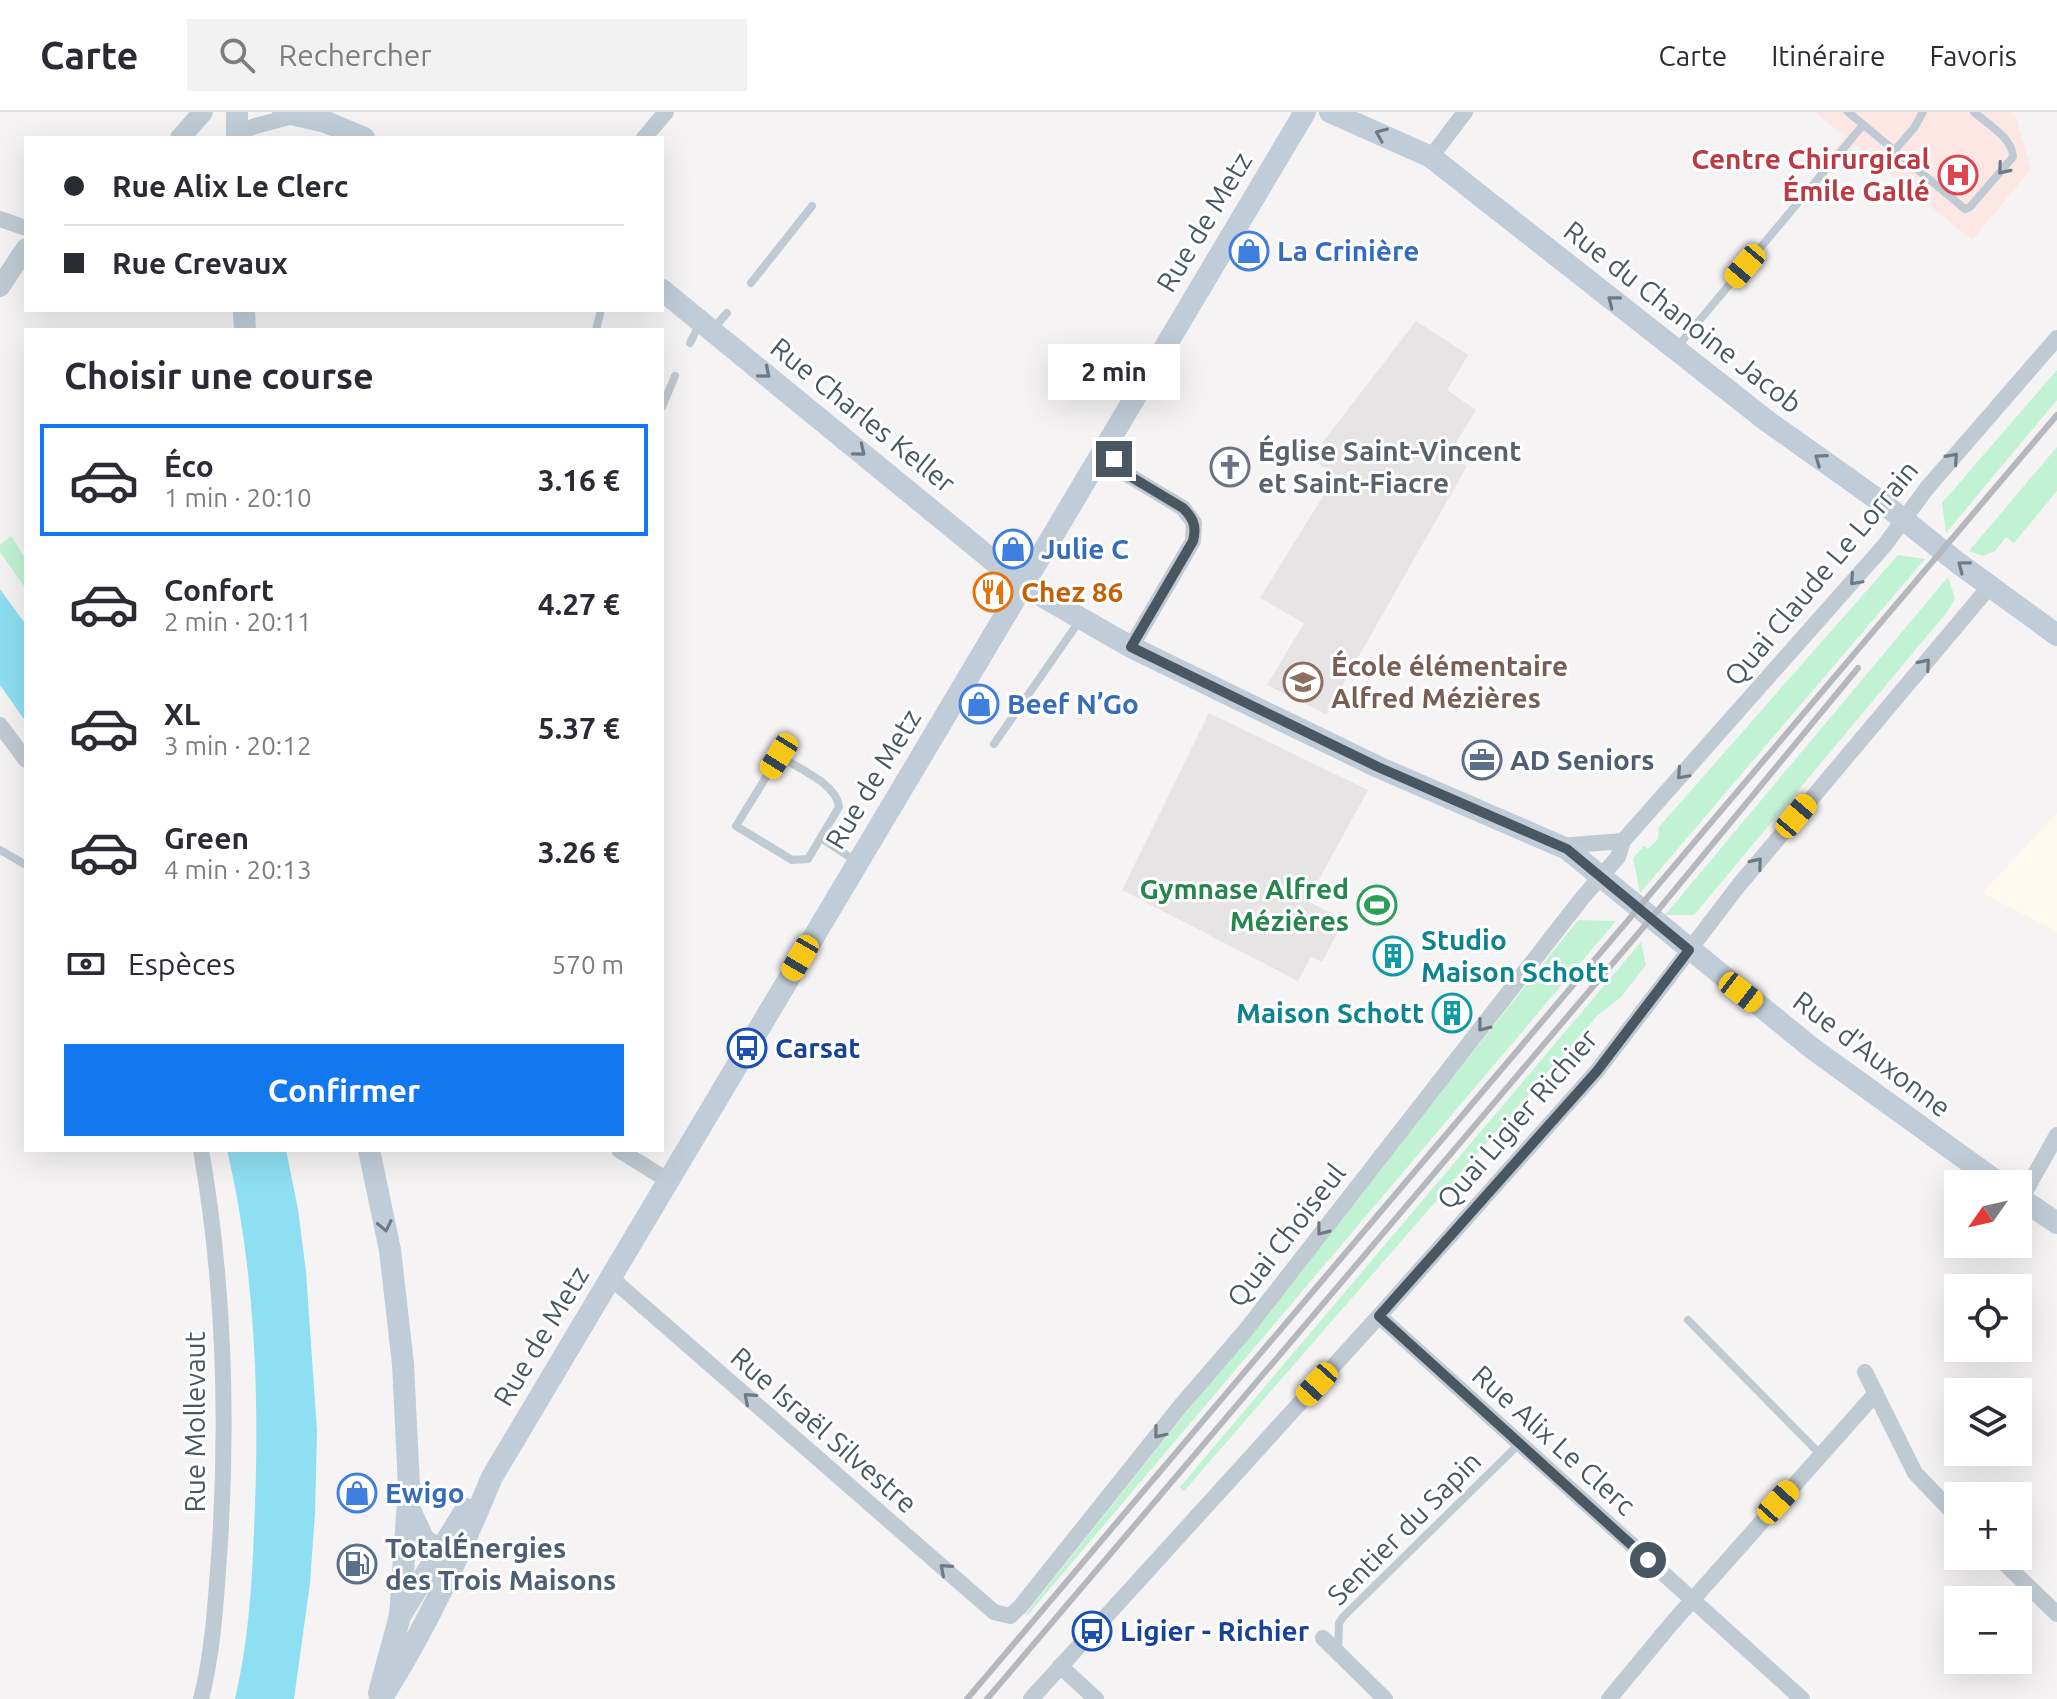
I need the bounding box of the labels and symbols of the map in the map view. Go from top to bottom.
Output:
one-way arrow [1375,128,1389,144]
place label: Centre Chirurgical Émile Gallé [1691,143,1930,206]
street label: Rue de Metz [1150,146,1257,297]
hospital icon: Centre Chirurgical Émile Gallé [1937,154,1979,196]
one-way arrow [1998,160,2012,175]
street label: Rue du Chanoine Jacob [1559,214,1808,419]
shop icon: La Crinière [1228,230,1270,272]
place label: La Crinière [1277,235,1419,266]
car [1720,240,1770,292]
one-way arrow [1607,297,1622,311]
street label: Rue Charles Keller [765,331,962,499]
callout: 2 min [1048,343,1180,399]
one-way arrow [756,363,770,378]
place label: Église Saint-Vincent et Saint-Fiacre [1258,434,1521,498]
route end [1096,441,1132,477]
one-way arrow [851,442,866,456]
church icon: Église Saint-Vincent et Saint-Fiacre [1209,446,1251,488]
one-way arrow [1943,453,1958,468]
street label: Quai Claude Le Lorrain [1718,454,1924,691]
one-way arrow [1814,454,1828,469]
shop icon: Julie C [992,528,1034,570]
place label: Julie C [1041,533,1129,564]
one-way arrow [1958,562,1972,576]
one-way arrow [1850,570,1864,585]
restaurant icon: Chez 86 [972,571,1014,613]
place label: Chez 86 [1021,576,1123,607]
place label: École élémentaire Alfred Mézières [1331,649,1568,713]
one-way arrow [1915,658,1930,673]
school or university icon: École élémentaire Alfred Mézières [1282,661,1324,703]
shop icon: Beef N’Go [958,683,1000,725]
place label: Beef N’Go [1007,688,1139,719]
street label: Rue de Metz [819,703,926,854]
car [756,729,802,783]
office icon: AD Seniors [1461,739,1503,781]
place label: AD Seniors [1510,744,1655,775]
one-way arrow [1677,765,1692,780]
car [1771,790,1821,842]
one-way arrow [1747,857,1762,872]
place label: Gymnase Alfred Mézières [1139,873,1349,936]
sports icon: Gymnase Alfred Mézières [1356,884,1398,926]
place label: Studio Maison Schott [1421,924,1609,987]
car [778,931,822,985]
building icon: Studio Maison Schott [1372,935,1414,977]
car [1715,968,1767,1016]
street label: Rue d'Auxonne [1788,985,1957,1123]
building icon: Maison Schott [1431,992,1473,1034]
place label: Maison Schott [1236,997,1424,1028]
one-way arrow [1478,1017,1492,1032]
street label: Quai Ligier Richier [1430,1022,1603,1215]
bus stop icon: Carsat [726,1027,768,1069]
place label: Carsat [775,1032,860,1063]
street label: Quai Choiseul [1220,1157,1351,1312]
north arrow [1944,1170,2032,1258]
one-way arrow [376,1219,393,1233]
one-way arrow [1317,1221,1332,1235]
street label: Rue de Metz [487,1260,594,1411]
street label: Rue Mollevaut [179,1331,210,1513]
street label: Rue Israël Silvestre [725,1341,923,1519]
car [1292,1358,1342,1410]
street label: Rue Alix Le Clerc [1467,1359,1642,1521]
one-way arrow [743,1394,758,1408]
one-way arrow [1155,1424,1169,1439]
street label: Sentier du Sapin [1321,1445,1487,1611]
shop icon: Ewigo [336,1472,378,1514]
car [1753,1476,1803,1528]
place label: Ewigo [385,1477,465,1508]
place label: TotalÉnergies des Trois Maisons [385,1531,616,1595]
route start [1630,1542,1666,1578]
fuel station icon: TotalÉnergies des Trois Maisons [336,1543,378,1585]
one-way arrow [939,1564,954,1579]
bus stop icon: Ligier - Richier [1071,1610,1113,1652]
place label: Ligier - Richier [1120,1615,1310,1646]

